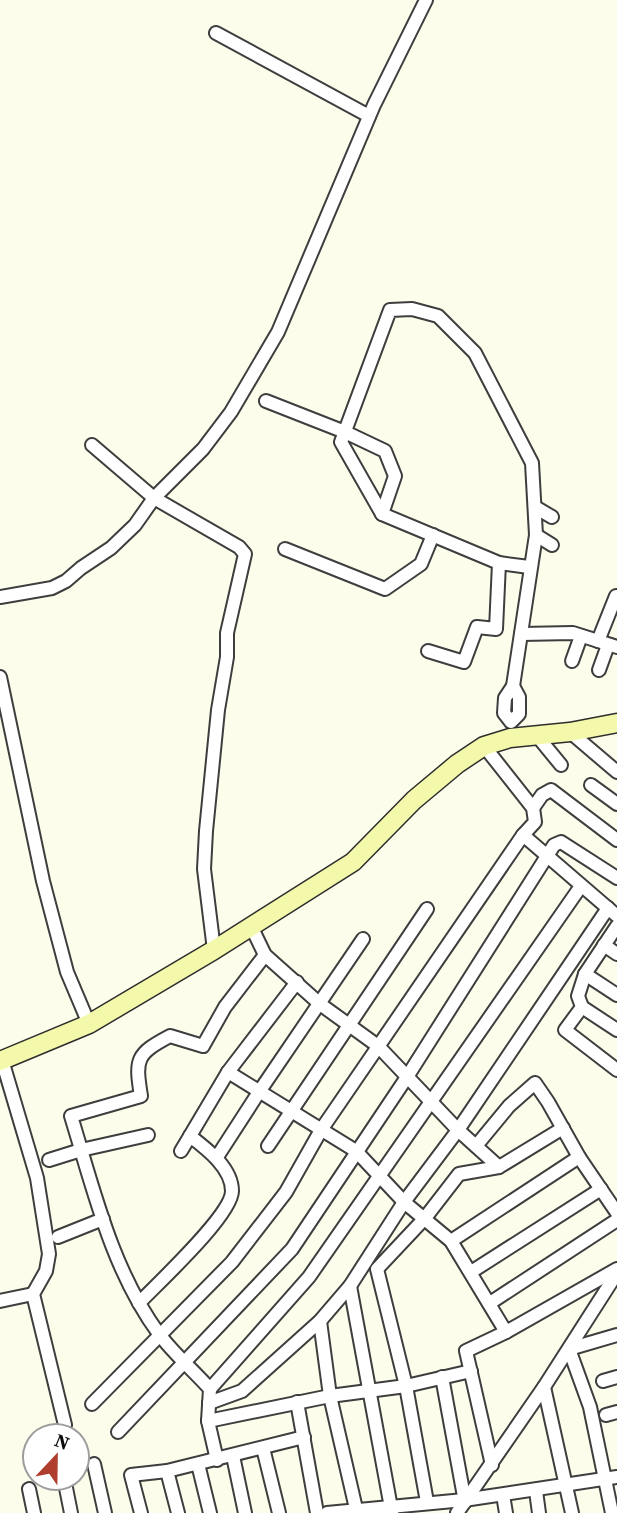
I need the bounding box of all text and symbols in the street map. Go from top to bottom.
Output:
north arrow [21,1422,91,1492]
text: N [51,1427,74,1456]

